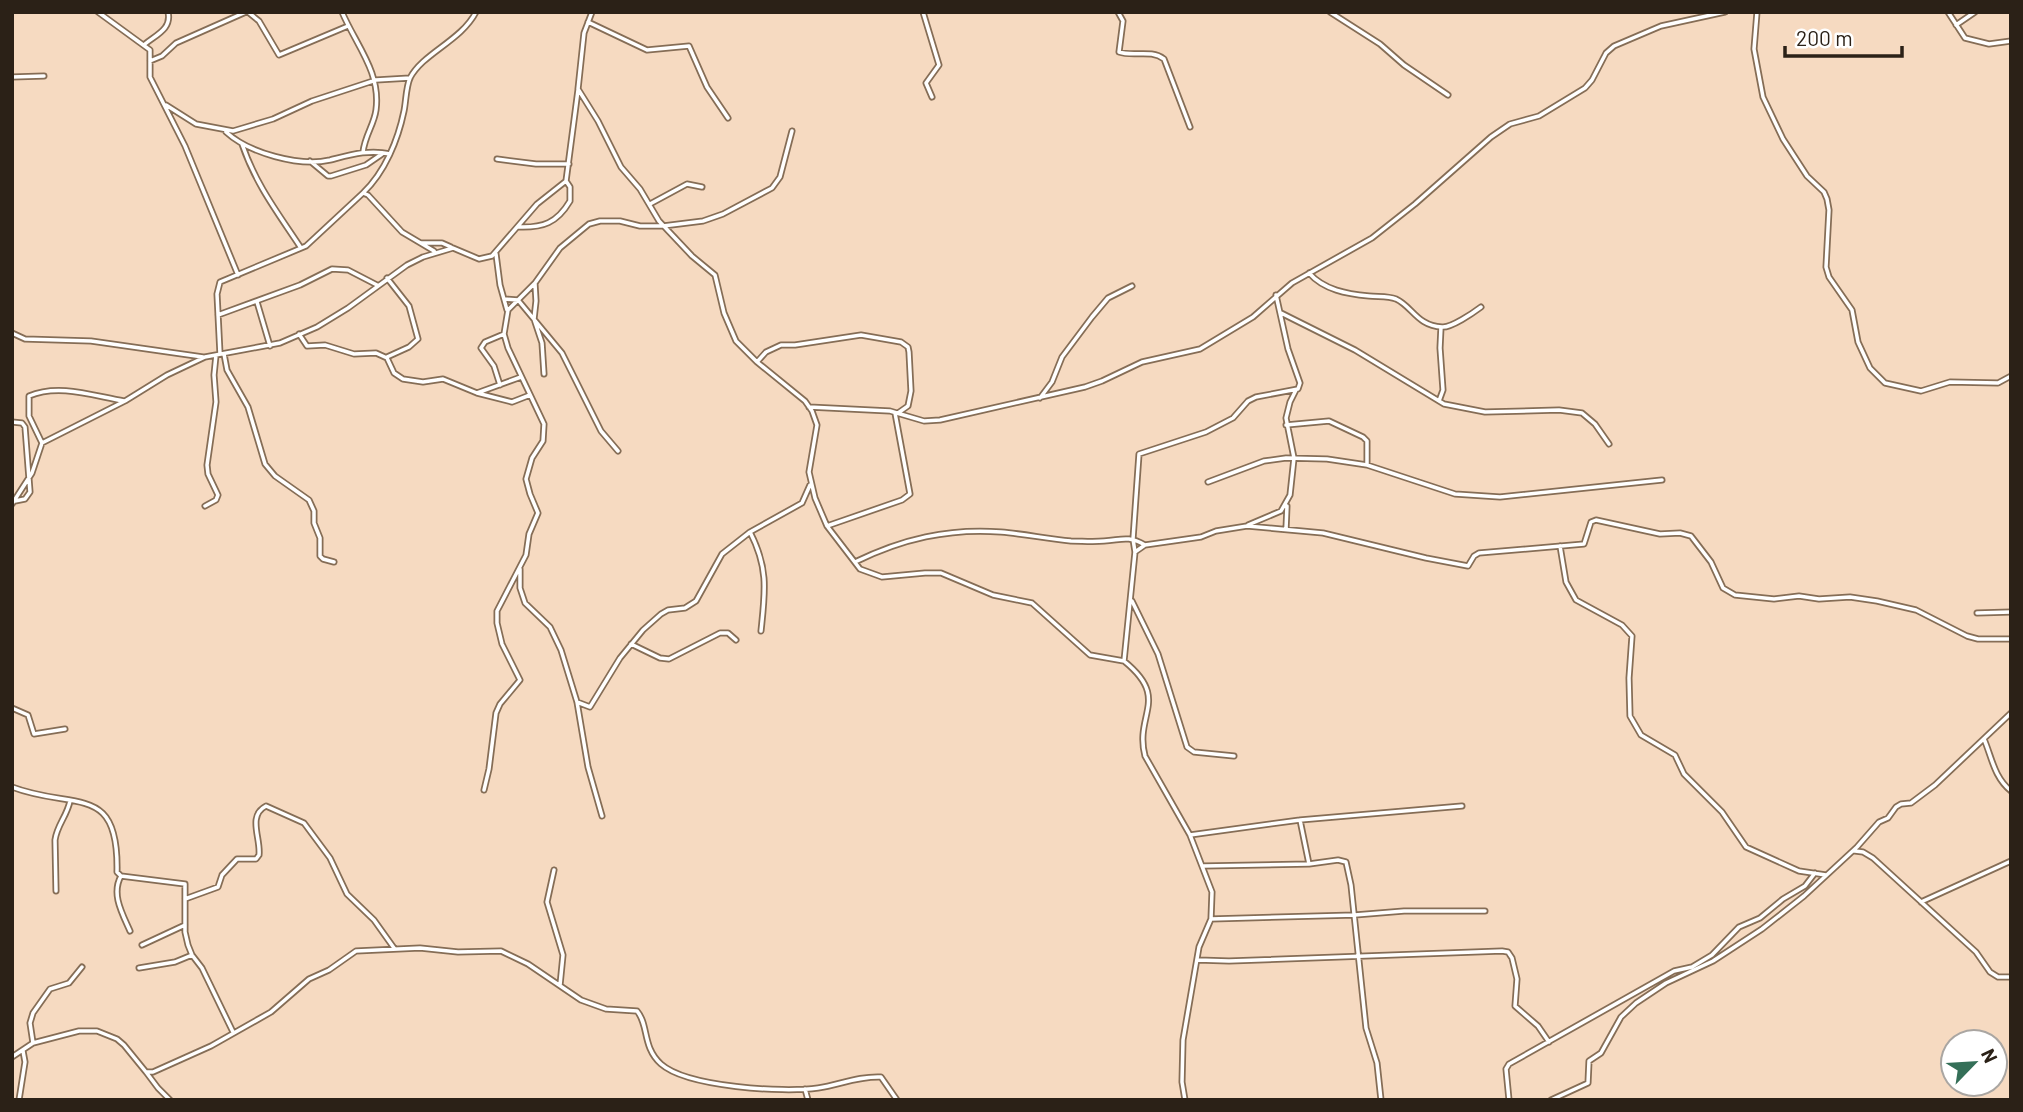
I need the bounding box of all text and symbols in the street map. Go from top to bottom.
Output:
scale bar [1785,14,1902,58]
text: 200 m [1796,25,1853,50]
north arrow [1939,1028,2009,1098]
text: N [1977,1045,2003,1066]

